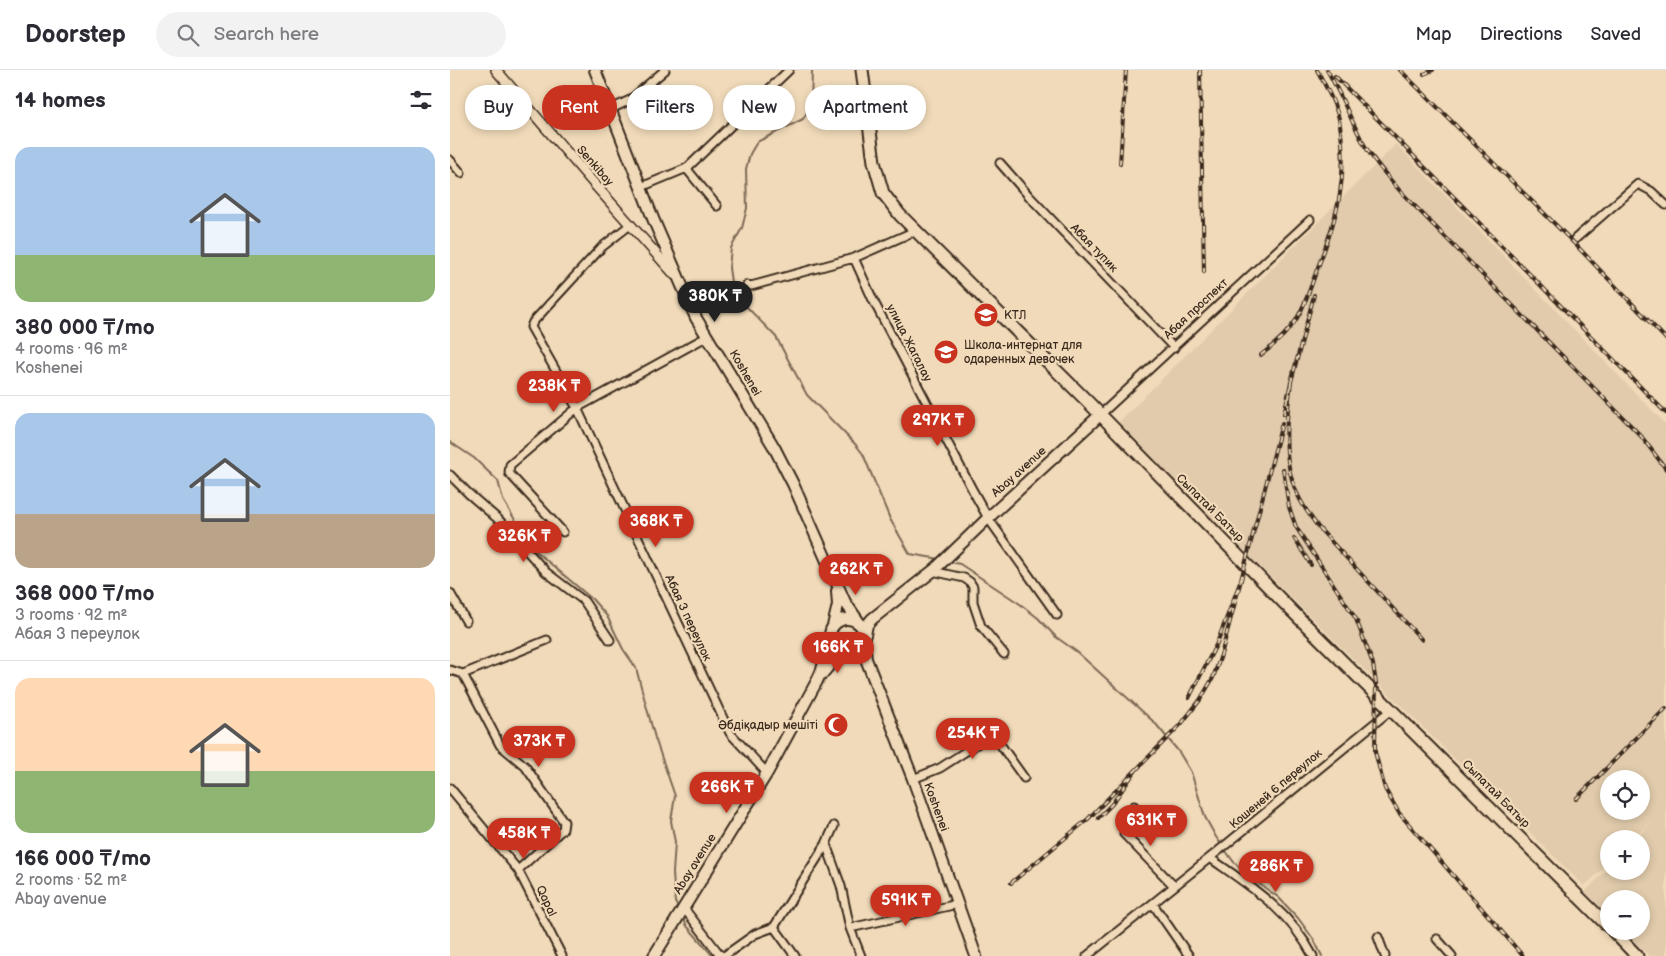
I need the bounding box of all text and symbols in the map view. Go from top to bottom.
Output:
search box [156,12,506,57]
text: Doorstep [25,20,126,49]
icon: search [174,21,202,49]
text: Search here [214,23,319,46]
text: Map [1416,24,1452,45]
text: Directions [1480,24,1562,45]
text: Saved [1590,24,1641,45]
chip: Buy [465,85,532,130]
chip: Rent [542,85,617,130]
chip: Filters [627,85,713,130]
chip: New [723,85,795,130]
chip: Apartment [805,85,926,130]
icon: filters [407,86,435,114]
text: 14 homes [15,88,106,113]
street label: Senkibay [573,143,617,190]
icon: home [180,180,270,270]
street label: Абая тупик [1066,220,1121,276]
street label: Абая проспект [1160,275,1232,343]
pin: 380K ₸ [674,280,756,323]
text: 380K ₸ [689,287,741,306]
street label: улица Жагалау [883,302,935,385]
school or university icon: КТЛ [973,302,999,328]
place label: КТЛ [1004,308,1026,323]
text: 380 000 ₸/mo [15,315,155,340]
place label: Школа-интернат для одаренных девочек [964,338,1083,367]
school or university icon: Школа-интернат для одаренных девочек [933,339,959,365]
text: 4 rooms · 96 m² [15,340,128,359]
street label: Koshenei [726,347,764,399]
text: Koshenei [15,359,83,378]
pin: 238K ₸ [513,370,595,413]
text: 238K ₸ [528,377,580,396]
pin: 297K ₸ [897,404,979,447]
text: 297K ₸ [912,411,964,430]
street label: Abay avenue [988,443,1050,501]
icon: home [180,445,270,535]
street label: Сыпатай Батыр [1173,471,1247,545]
pin: 368K ₸ [615,506,697,548]
text: 368K ₸ [630,512,682,531]
pin: 326K ₸ [483,520,565,563]
text: 326K ₸ [498,527,550,546]
pin: 262K ₸ [815,554,897,596]
text: 262K ₸ [830,560,882,579]
street label: Абая 3 переулок [661,572,715,664]
text: 368 000 ₸/mo [15,581,154,606]
text: 3 rooms · 92 m² [15,606,128,625]
text: Абая 3 переулок [15,625,140,644]
pin: 166K ₸ [797,632,879,674]
text: 166K ₸ [813,638,863,657]
icon: home [180,710,270,800]
mosque icon: Әбдіқадыр мешіті [823,712,849,738]
place label: Әбдіқадыр мешіті [718,718,818,733]
pin: 254K ₸ [932,718,1014,760]
text: 254K ₸ [947,724,999,743]
pin: 373K ₸ [498,726,580,768]
text: 373K ₸ [513,732,565,751]
street label: Кошеней 6 переулок [1227,746,1326,832]
street label: Сыпатай Батыр [1459,757,1533,831]
map controls [1600,770,1650,940]
button: locate [1600,770,1650,820]
pin: 266K ₸ [686,772,768,814]
text: 266K ₸ [701,778,753,797]
street label: Koshenei [920,781,952,834]
pin: 631K ₸ [1110,804,1192,847]
text: 631K ₸ [1126,811,1176,830]
pin: 458K ₸ [483,818,565,860]
text: 458K ₸ [498,824,550,843]
button: + [1600,830,1650,880]
street label: Abay avenue [670,831,720,897]
text: 166 000 ₸/mo [15,846,151,871]
pin: 286K ₸ [1235,850,1317,893]
text: 286K ₸ [1250,857,1302,876]
text: 2 rooms · 52 m² [15,871,127,890]
street label: Qapal [532,883,560,919]
pin: 591K ₸ [865,884,947,927]
text: Abay avenue [15,890,107,909]
button: − [1600,890,1650,940]
text: 591K ₸ [881,891,931,910]

